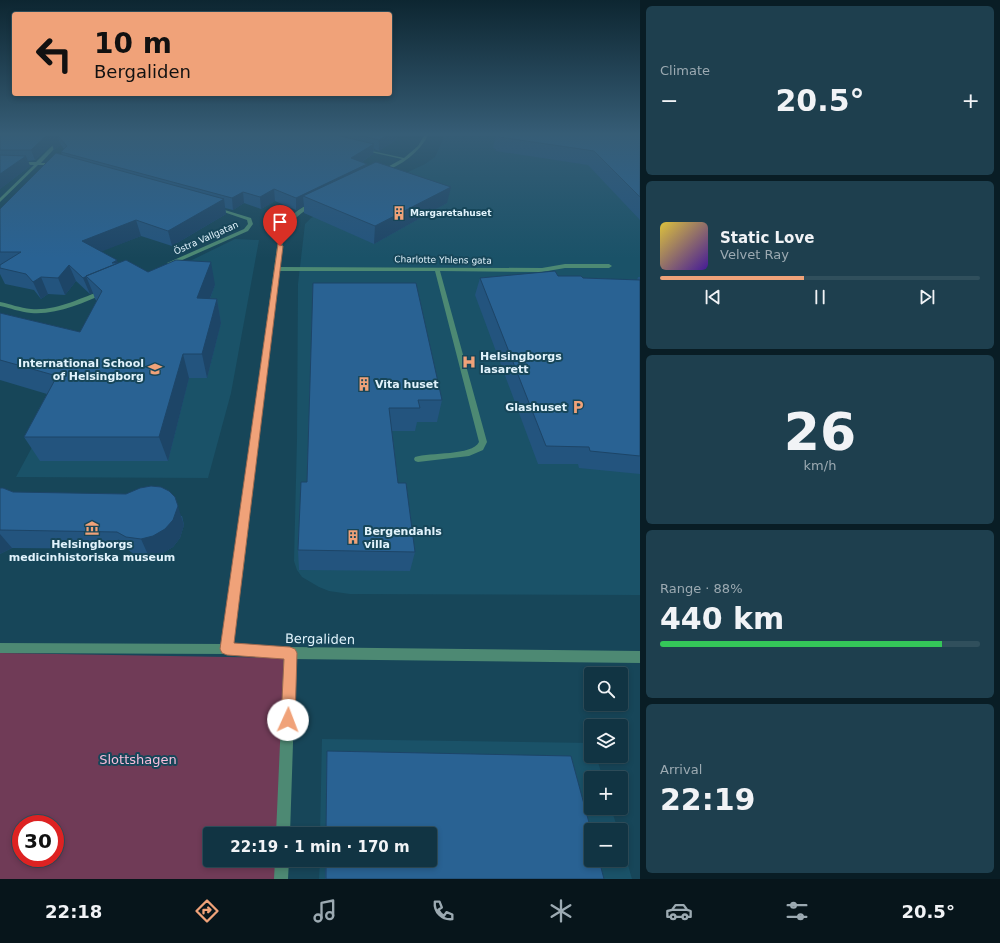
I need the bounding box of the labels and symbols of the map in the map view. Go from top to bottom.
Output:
pin [263,205,297,246]
building icon: Margaretahuset [391,205,407,221]
place label: Margaretahuset [410,208,492,218]
street label: Östra Vallgatan [172,219,240,257]
street label: Charlotte Yhlens gata [394,254,492,266]
place label: Helsingborgs lasarett [480,350,562,376]
hospital icon: Helsingborgs lasarett [461,354,477,370]
place label: International School of Helsingborg [18,357,144,383]
school or university icon: International School of Helsingborg [147,361,163,377]
building icon: Vita huset [356,376,372,392]
place label: Vita huset [375,378,439,391]
parking icon: Glashuset [570,399,586,415]
place label: Glashuset [505,401,567,414]
museum icon: Helsingborgs medicinhistoriska museum [84,520,100,536]
place label: Bergendahls villa [364,525,442,551]
building icon: Bergendahls villa [345,529,361,545]
place label: Helsingborgs medicinhistoriska museum [9,538,175,564]
street label: Bergaliden [285,631,355,647]
position arrow [267,699,309,741]
park label: Slottshagen [99,752,177,767]
speed limit sign: 30 [12,815,64,867]

